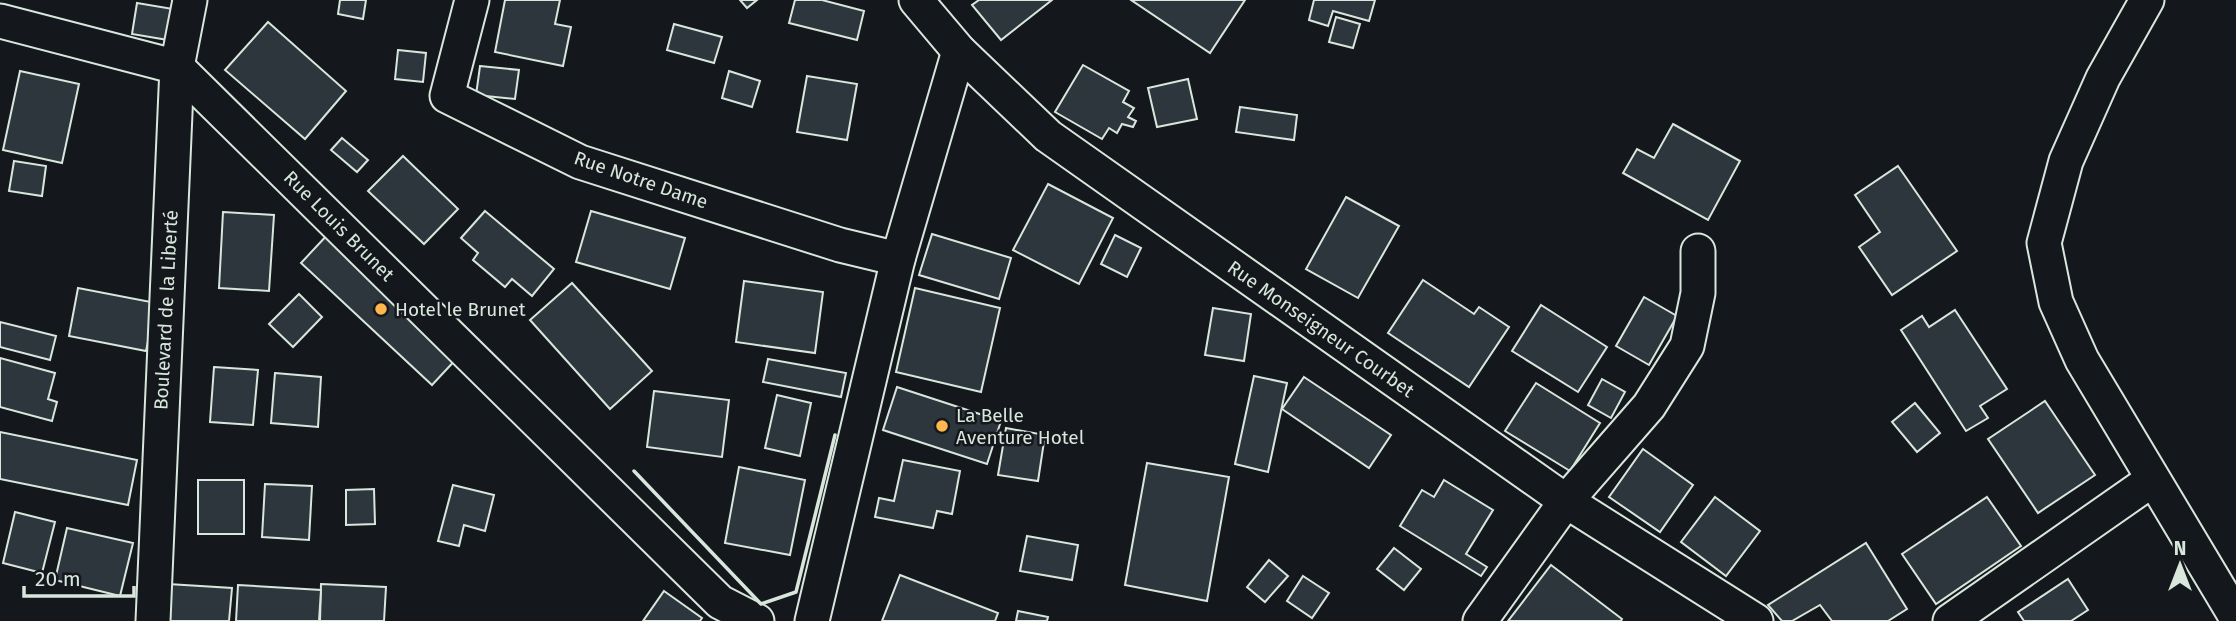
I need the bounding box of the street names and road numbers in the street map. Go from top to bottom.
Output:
street label: Rue Notre Dame [571,146,711,214]
street label: Rue Louis Brunet [279,166,399,286]
street label: Boulevard de la Liberté [149,209,183,411]
street label: Rue Monseigneur Courbet [1223,256,1419,402]

